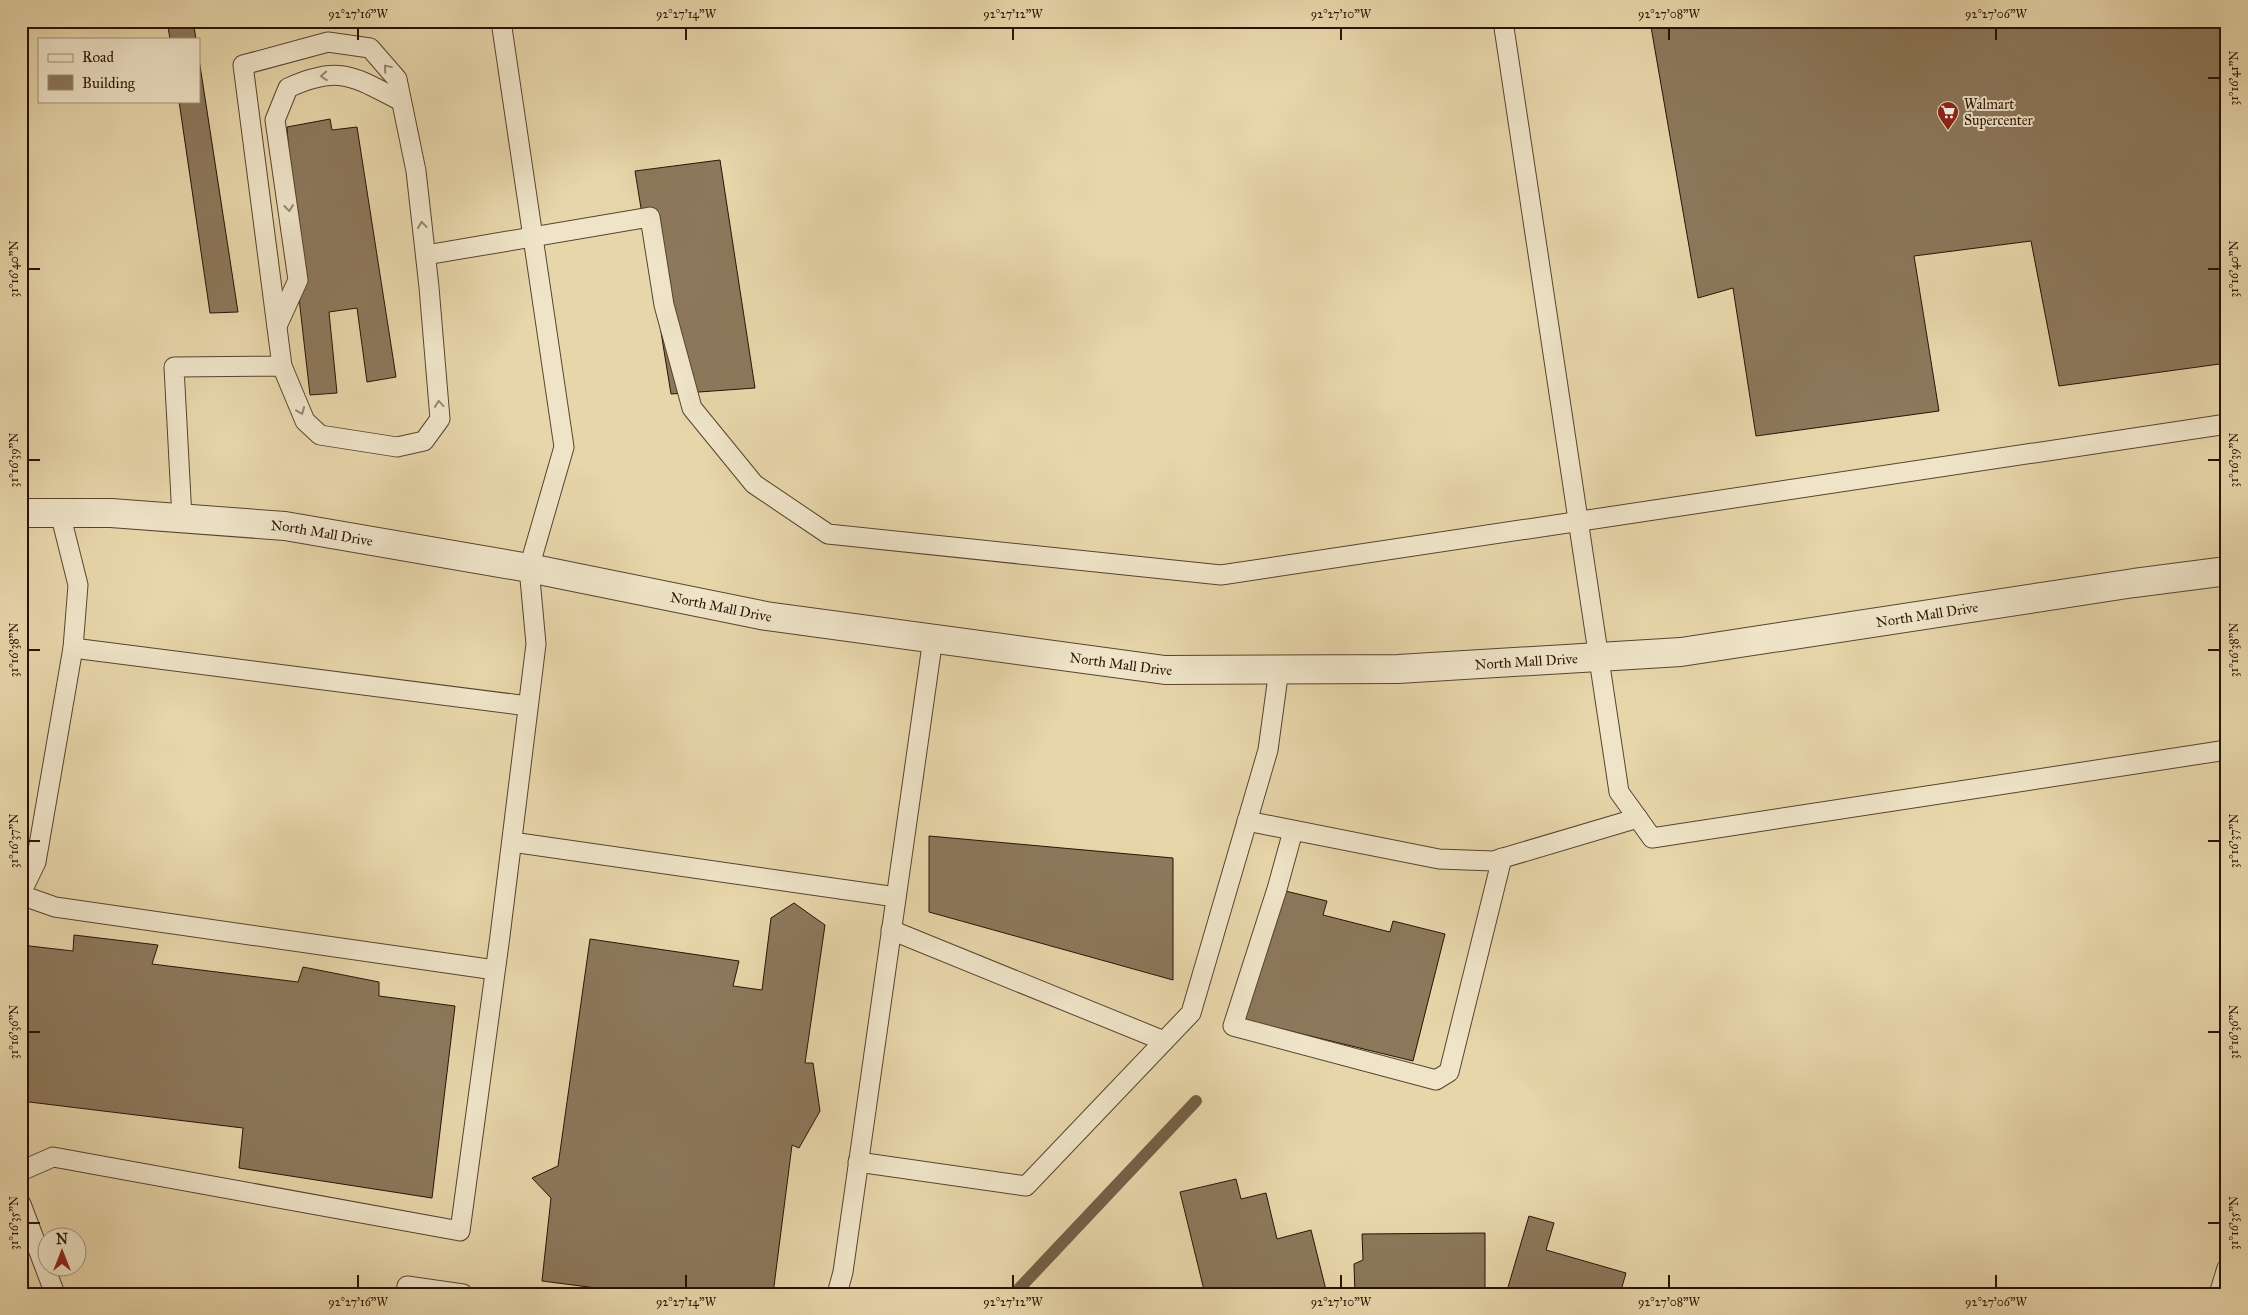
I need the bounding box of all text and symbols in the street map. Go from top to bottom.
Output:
text: 92°27'16"W [328,7,388,21]
text: 92°27'14"W [656,7,717,21]
text: 92°27'12"W [983,7,1043,21]
text: 92°27'10"W [1311,7,1372,21]
text: 92°27'08"W [1638,7,1701,21]
text: 92°27'06"W [1965,7,2028,21]
legend [38,38,200,102]
text: Road [82,48,114,66]
text: 31°16'41"N [2227,51,2241,105]
one-way arrow [385,65,393,74]
one-way arrow [319,70,327,81]
text: Building [82,74,136,92]
place label: Walmart Supercenter [1964,96,2034,129]
supermarket icon: Walmart Supercenter [1936,100,1960,131]
one-way arrow [283,204,293,213]
one-way arrow [417,220,428,228]
text: 31°16'40"N [7,240,21,298]
text: 31°16'40"N [2227,240,2241,298]
one-way arrow [434,400,445,408]
one-way arrow [294,406,305,415]
text: 31°16'39"N [7,433,21,487]
text: 31°16'39"N [2227,433,2241,487]
street label: North Mall Drive [270,516,374,550]
street label: North Mall Drive [669,588,773,625]
street label: North Mall Drive [1875,598,1980,631]
text: 31°16'38"N [7,623,21,677]
text: 31°16'38"N [2227,623,2241,677]
street label: North Mall Drive [1069,649,1172,679]
street label: North Mall Drive [1474,650,1578,673]
text: 31°16'37"N [7,814,21,868]
text: 31°16'37"N [2227,814,2241,868]
text: 31°16'36"N [7,1005,21,1059]
text: 31°16'36"N [2227,1005,2241,1059]
text: 31°16'35"N [7,1196,21,1250]
text: 31°16'35"N [2227,1196,2241,1250]
north arrow [38,1228,88,1278]
text: N [56,1231,68,1248]
text: 92°27'16"W [328,1295,388,1309]
text: 92°27'14"W [656,1295,717,1309]
text: 92°27'12"W [983,1295,1043,1309]
text: 92°27'10"W [1311,1295,1372,1309]
text: 92°27'08"W [1638,1295,1701,1309]
text: 92°27'06"W [1965,1295,2028,1309]

